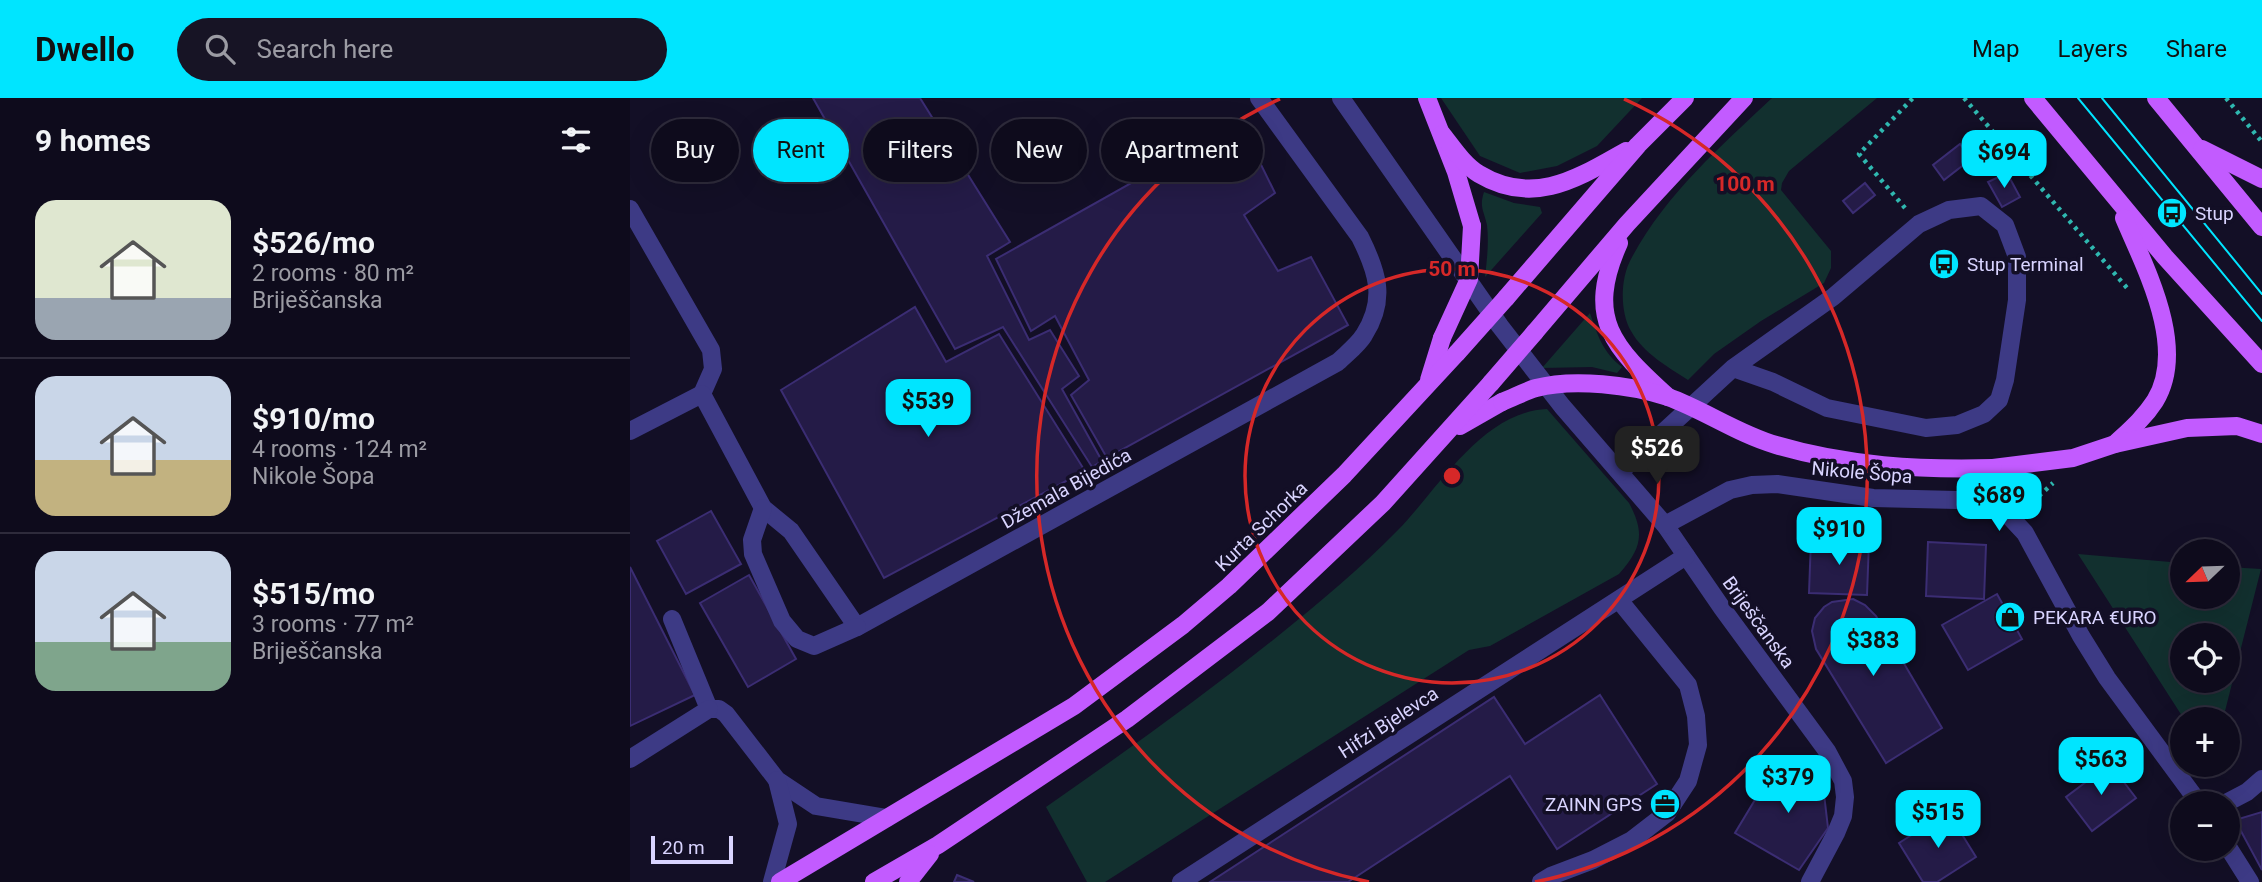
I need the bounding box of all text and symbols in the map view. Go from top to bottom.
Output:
search box [177,18,667,81]
text: Dwello [35,30,135,69]
icon: search [201,30,239,68]
text: Search here [257,34,393,64]
text: Map [1972,35,2020,63]
text: Layers [2058,35,2128,63]
text: Share [2166,35,2227,63]
chip: Buy [651,119,739,182]
chip: Rent [753,119,849,182]
chip: Filters [863,119,977,182]
chip: New [991,119,1087,182]
chip: Apartment [1101,119,1263,182]
icon: filters [557,121,595,159]
text: 9 homes [35,123,151,158]
pin: $694 [1963,130,2045,190]
text: $694 [1978,139,2030,166]
text: 100 m [1715,172,1775,196]
bus stop icon: Stup [2155,196,2189,230]
place label: Stup [2195,202,2234,225]
text: $526/mo [252,225,375,260]
icon: home [91,228,175,312]
bus stop icon: Stup Terminal [1927,247,1961,281]
place label: Stup Terminal [1967,253,2084,276]
text: 50 m [1428,257,1476,281]
text: 2 rooms · 80 m² [252,260,414,287]
text: Briješčanska [252,287,383,314]
pin: $539 [887,380,969,439]
text: $539 [902,388,954,415]
text: $910/mo [252,401,375,436]
icon: home [91,404,175,488]
pin: $526 [1616,426,1698,486]
text: $526 [1631,435,1683,462]
text: 4 rooms · 124 m² [252,436,427,463]
street label: Džemala Bijedića [997,443,1135,534]
street label: Nikole Šopa [1811,457,1913,488]
text: Nikole Šopa [252,463,374,490]
centre of rings [1440,464,1464,488]
pin: $689 [1958,474,2040,533]
street label: Kurta Schorka [1210,477,1312,576]
text: $689 [1973,482,2025,509]
pin: $910 [1798,508,1880,567]
text: $910 [1813,516,1865,543]
north arrow [2170,539,2240,609]
map controls [2170,539,2240,861]
street label: Briješčanska [1718,572,1800,673]
text: $515/mo [252,576,375,611]
icon: home [91,579,175,663]
shop icon: PEKARA €URO [1993,600,2027,634]
place label: PEKARA €URO [2033,606,2157,629]
text: 3 rooms · 77 m² [252,611,414,638]
pin: $383 [1832,618,1914,678]
button: locate [2170,623,2240,693]
text: $383 [1847,627,1899,654]
text: Briješčanska [252,638,383,665]
street label: Hifzi Bjelevca [1334,682,1442,763]
button: + [2170,707,2240,777]
pin: $563 [2060,738,2142,797]
text: $563 [2075,746,2127,773]
pin: $379 [1747,756,1829,815]
text: $379 [1762,764,1814,791]
office icon: ZAINN GPS [1648,787,1682,821]
pin: $515 [1897,790,1979,850]
button: − [2170,791,2240,861]
place label: ZAINN GPS [1545,793,1642,816]
text: $515 [1912,799,1964,826]
scale bar [651,833,733,865]
text: 20 m [662,836,705,859]

